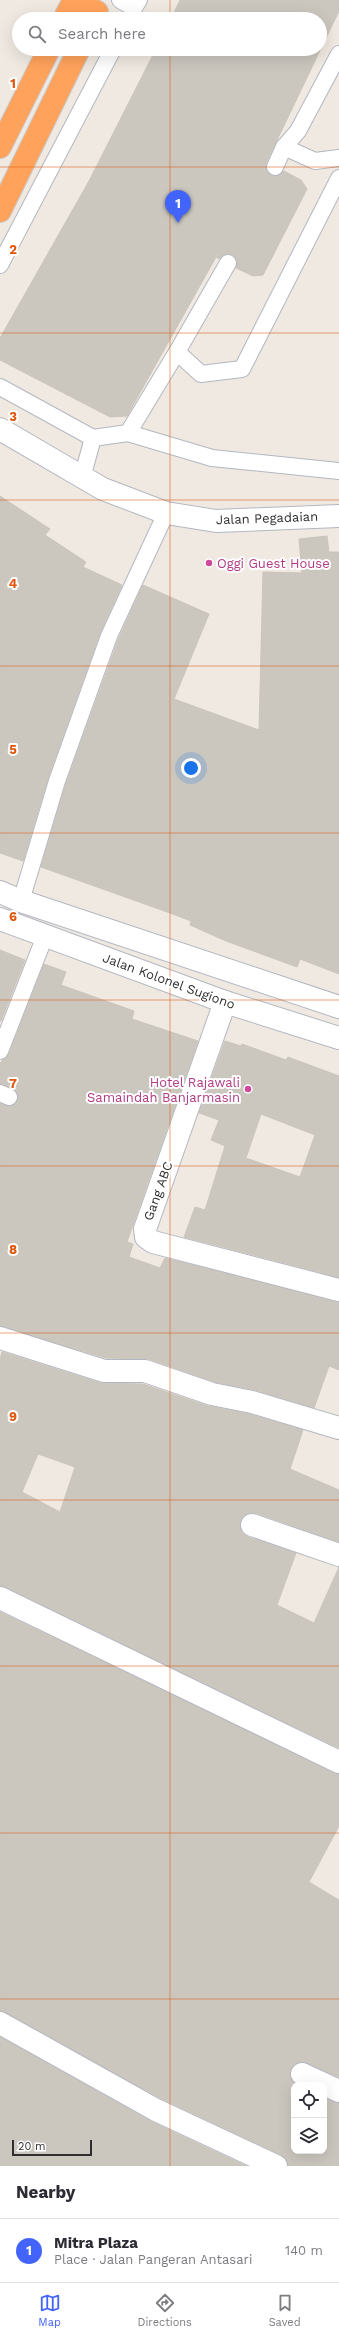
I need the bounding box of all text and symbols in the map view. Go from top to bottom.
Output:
search box [12,12,327,56]
icon: search [26,23,48,45]
text: Search here [58,25,146,43]
text: 1 [10,76,16,91]
pin: 1 [165,190,191,223]
text: 2 [9,242,17,257]
text: 3 [9,409,17,424]
street label: Jalan Pegadaian [216,509,318,527]
place label: Oggi Guest House [217,556,330,571]
marker: Oggi Guest House [204,558,214,568]
text: 4 [9,576,18,591]
text: 5 [9,742,17,757]
your location [181,758,201,778]
text: 6 [9,909,17,924]
street label: Jalan Kolonel Sugiono [101,950,237,1012]
place label: Hotel Rajawali Samaindah Banjarmasin [87,1075,240,1105]
text: 7 [9,1076,17,1091]
marker: Hotel Rajawali Samaindah Banjarmasin [243,1084,253,1094]
street label: Gang ABC [140,1159,176,1223]
text: 8 [9,1242,17,1257]
text: 9 [9,1409,17,1424]
map controls [291,2082,327,2154]
button: locate [291,2082,327,2118]
button: layers [291,2118,327,2154]
scale bar [12,2138,92,2157]
text: 20 m [18,2140,46,2153]
text: Nearby [16,2182,75,2202]
text: Mitra Plaza [54,2234,138,2252]
text: 1 [26,2243,32,2258]
text: 140 m [285,2243,323,2258]
text: Place · Jalan Pangeran Antasari [54,2252,252,2267]
tab: Map [38,2292,61,2329]
tab: Directions [138,2292,192,2329]
tab: Saved [269,2292,301,2329]

